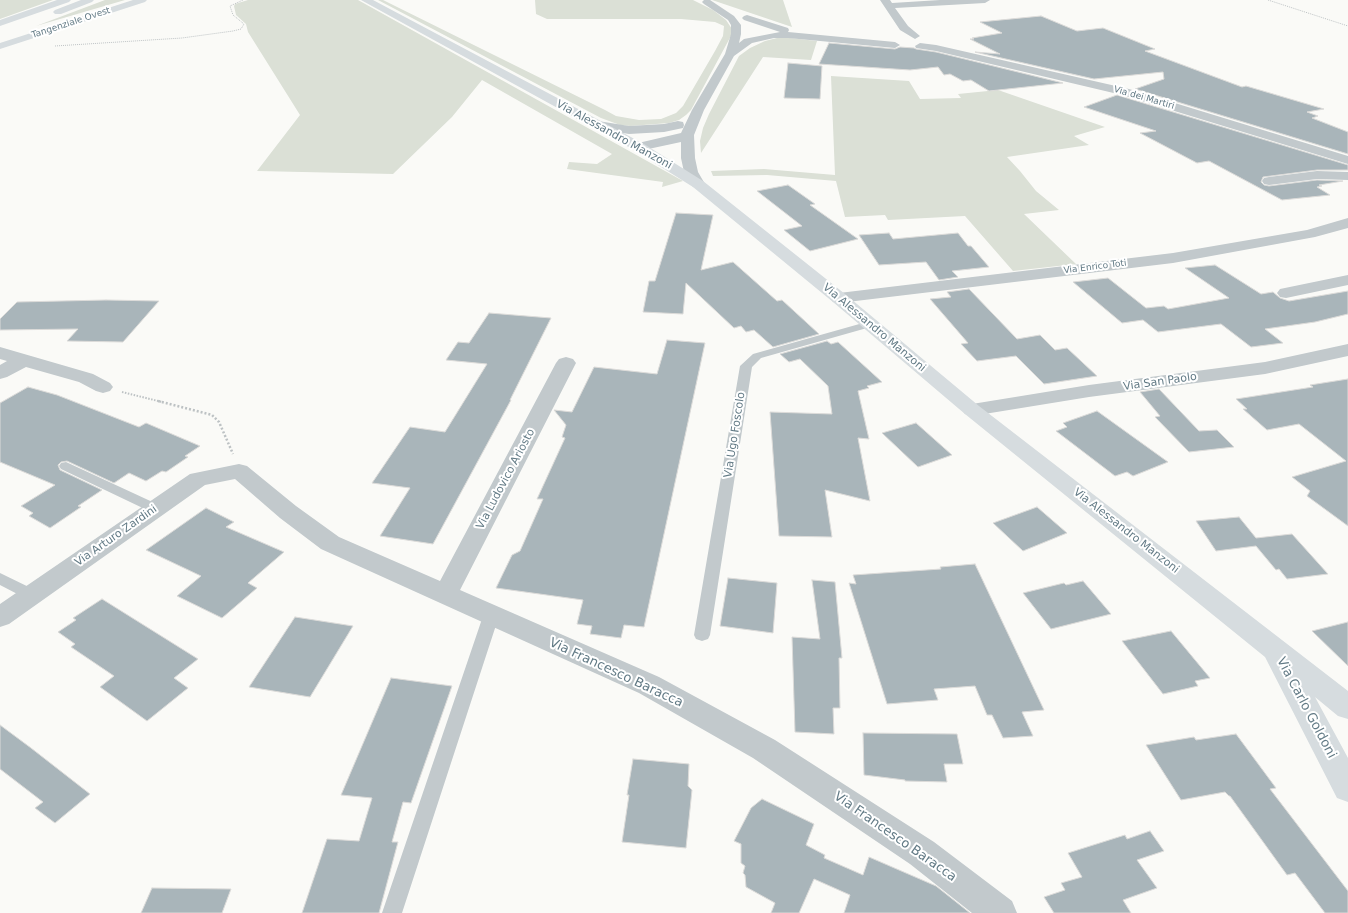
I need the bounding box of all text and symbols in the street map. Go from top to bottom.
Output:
street label: Tangenziale Ovest [30,5,112,41]
street label: Via dei Martiri [1112,84,1176,112]
street label: Via Alessandro Manzoni [554,98,674,172]
street label: Via Enrico Toti [1063,258,1127,276]
street label: Via Alessandro Manzoni [820,281,928,375]
street label: Via San Paolo [1122,370,1198,394]
street label: Via Ugo Foscolo [722,391,748,479]
street label: Via Ludovico Ariosto [474,427,538,531]
street label: Via Alessandro Manzoni [1071,486,1181,576]
street label: Via Arturo Zardini [72,503,160,569]
street label: Via Francesco Baracca [547,635,685,711]
street label: Via Carlo Goldoni [1273,655,1339,761]
street label: Via Francesco Baracca [831,789,959,885]

